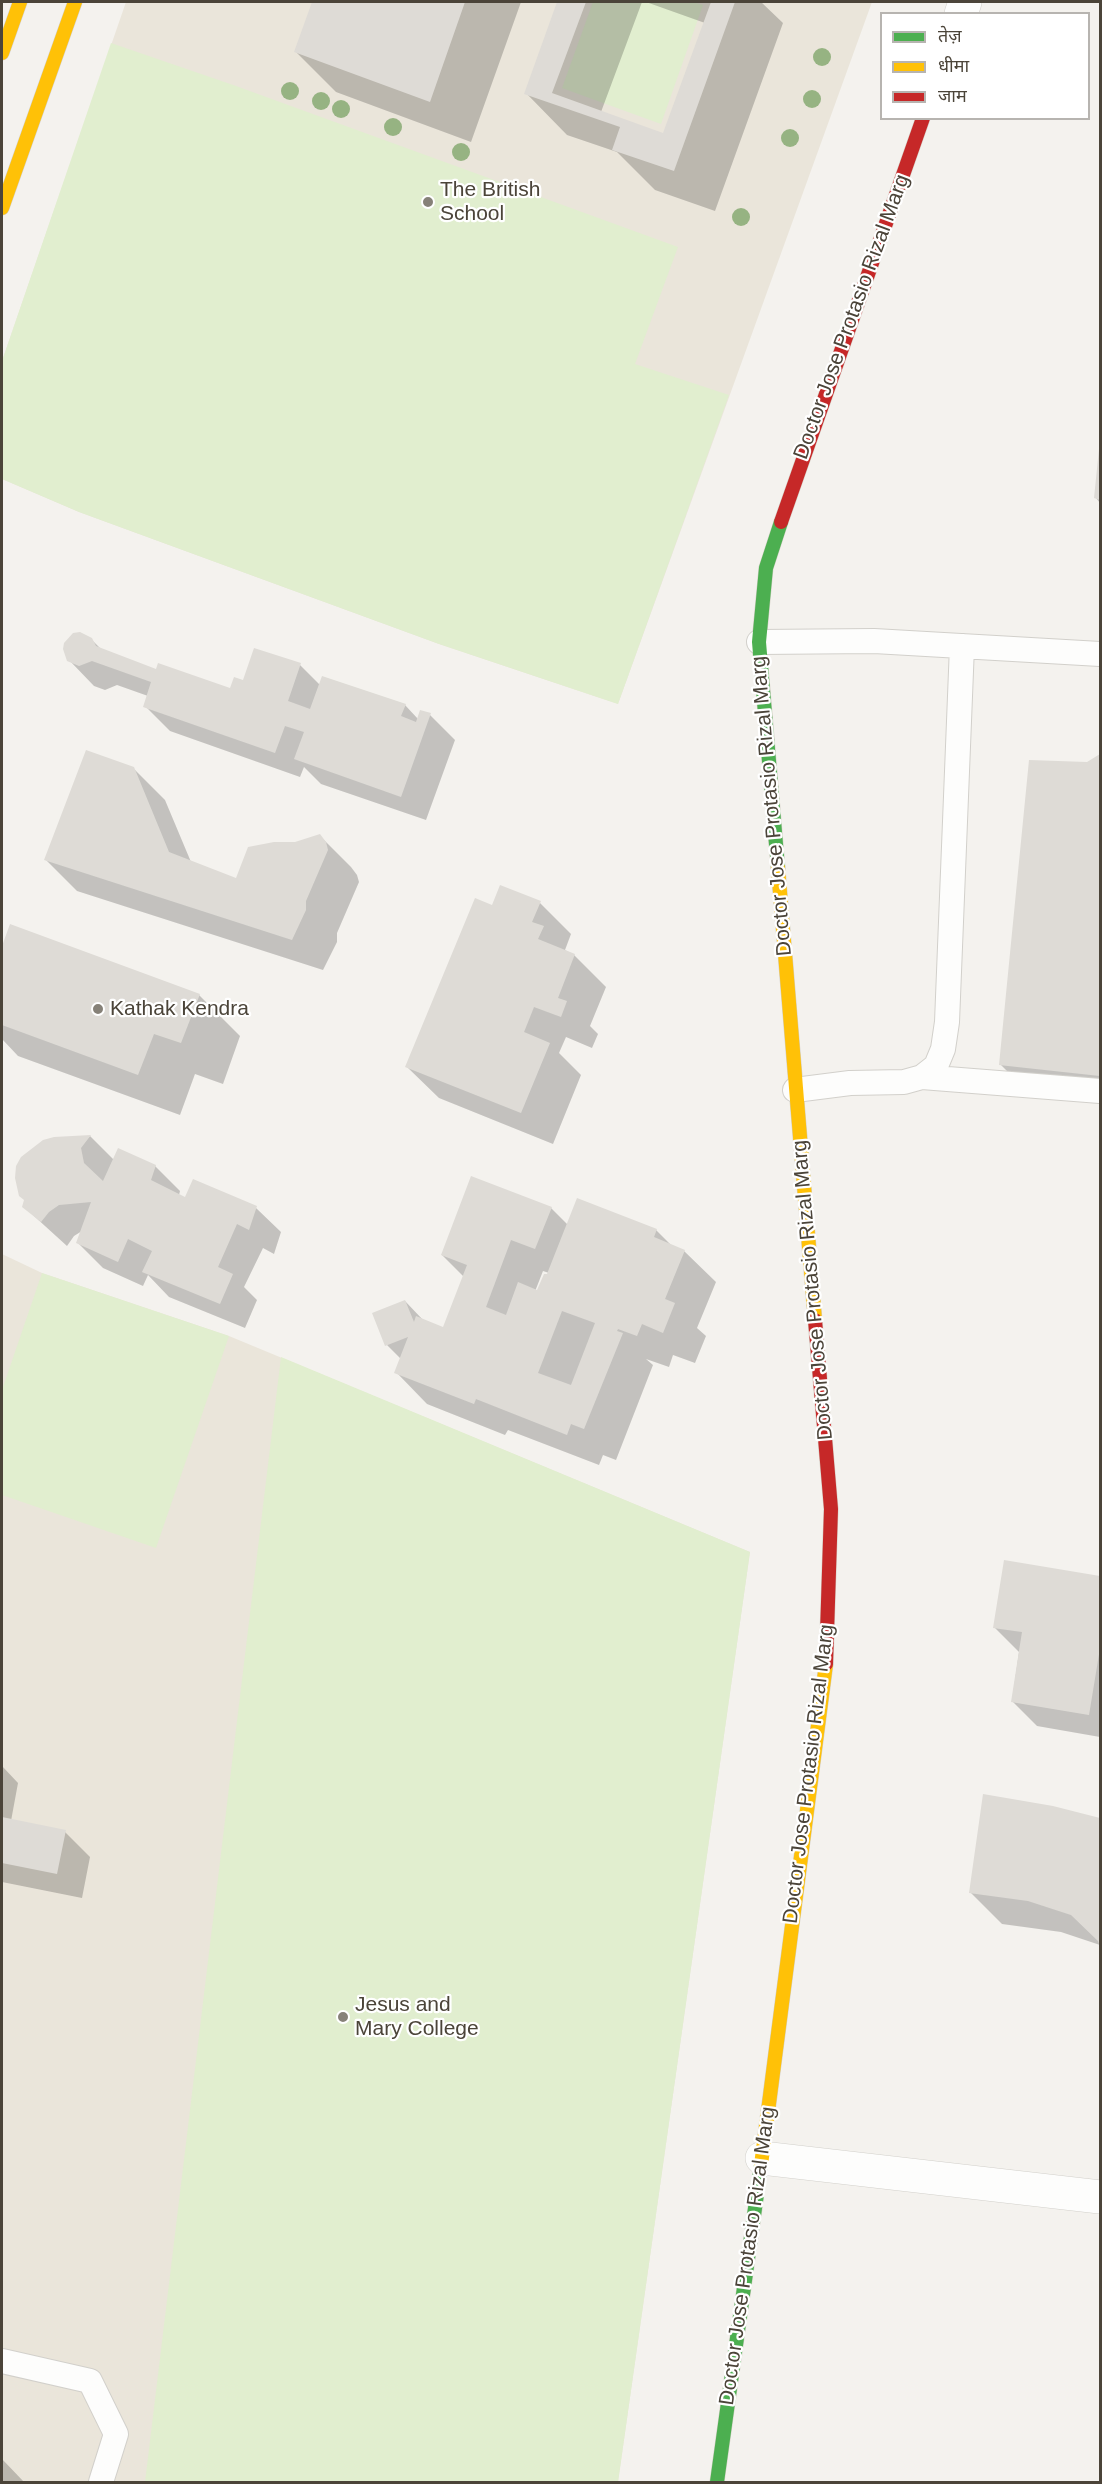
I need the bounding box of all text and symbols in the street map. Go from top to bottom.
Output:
legend [880,12,1090,120]
text: तेज़ [938,26,962,46]
text: धीमा [938,56,969,76]
text: जाम [938,86,967,106]
street label: Doctor Jose Protasio Rizal Marg [789,171,915,463]
place label: The British School [440,177,540,227]
marker: The British School [421,195,435,209]
street label: Doctor Jose Protasio Rizal Marg [746,655,798,957]
place label: Kathak Kendra [110,996,249,1022]
marker: Kathak Kendra [91,1002,105,1016]
street label: Doctor Jose Protasio Rizal Marg [787,1139,839,1441]
street label: Doctor Jose Protasio Rizal Marg [778,1623,840,1925]
place label: Jesus and Mary College [355,1992,479,2042]
marker: Jesus and Mary College [336,2010,350,2024]
street label: Doctor Jose Protasio Rizal Marg [715,2105,781,2407]

